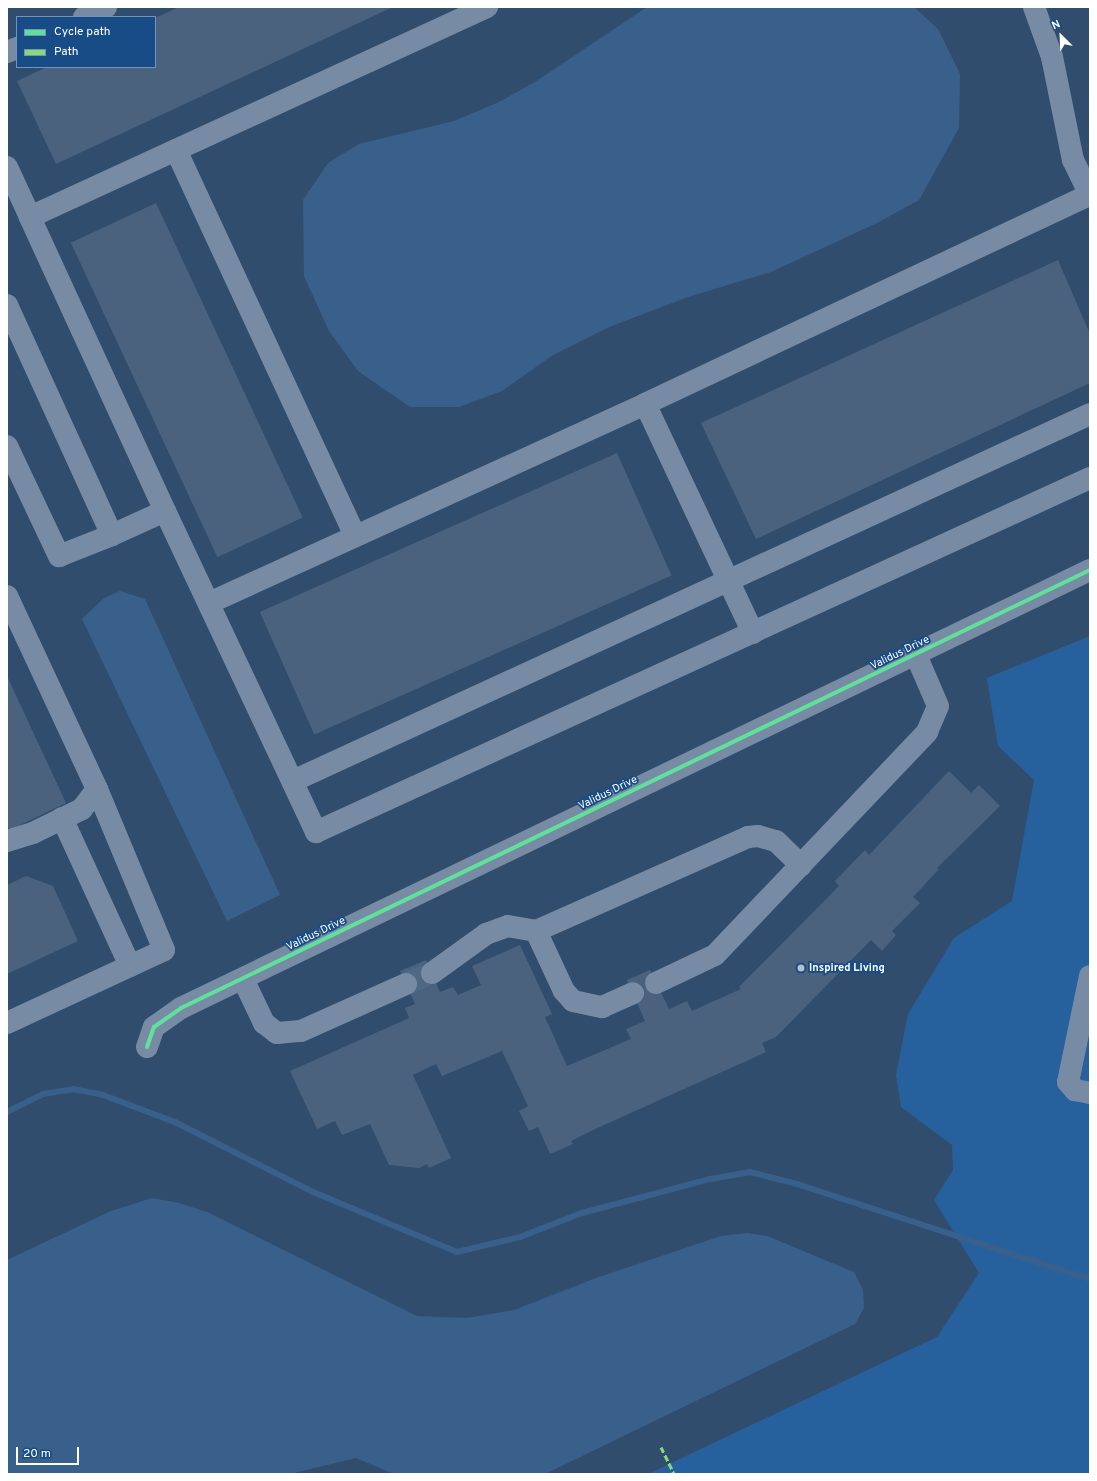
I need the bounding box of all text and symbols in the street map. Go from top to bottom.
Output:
legend [16,16,156,68]
north arrow [1041,16,1081,56]
text: N [1050,17,1063,33]
text: Cycle path [54,24,111,40]
text: Path [54,44,79,60]
street label: Validus Drive [868,633,932,673]
street label: Validus Drive [576,773,640,813]
street label: Validus Drive [284,914,348,954]
place label: Inspired Living [809,961,885,975]
marker: Inspired Living [796,963,806,973]
scale bar [18,1439,81,1465]
text: 20 m [23,1446,51,1462]

